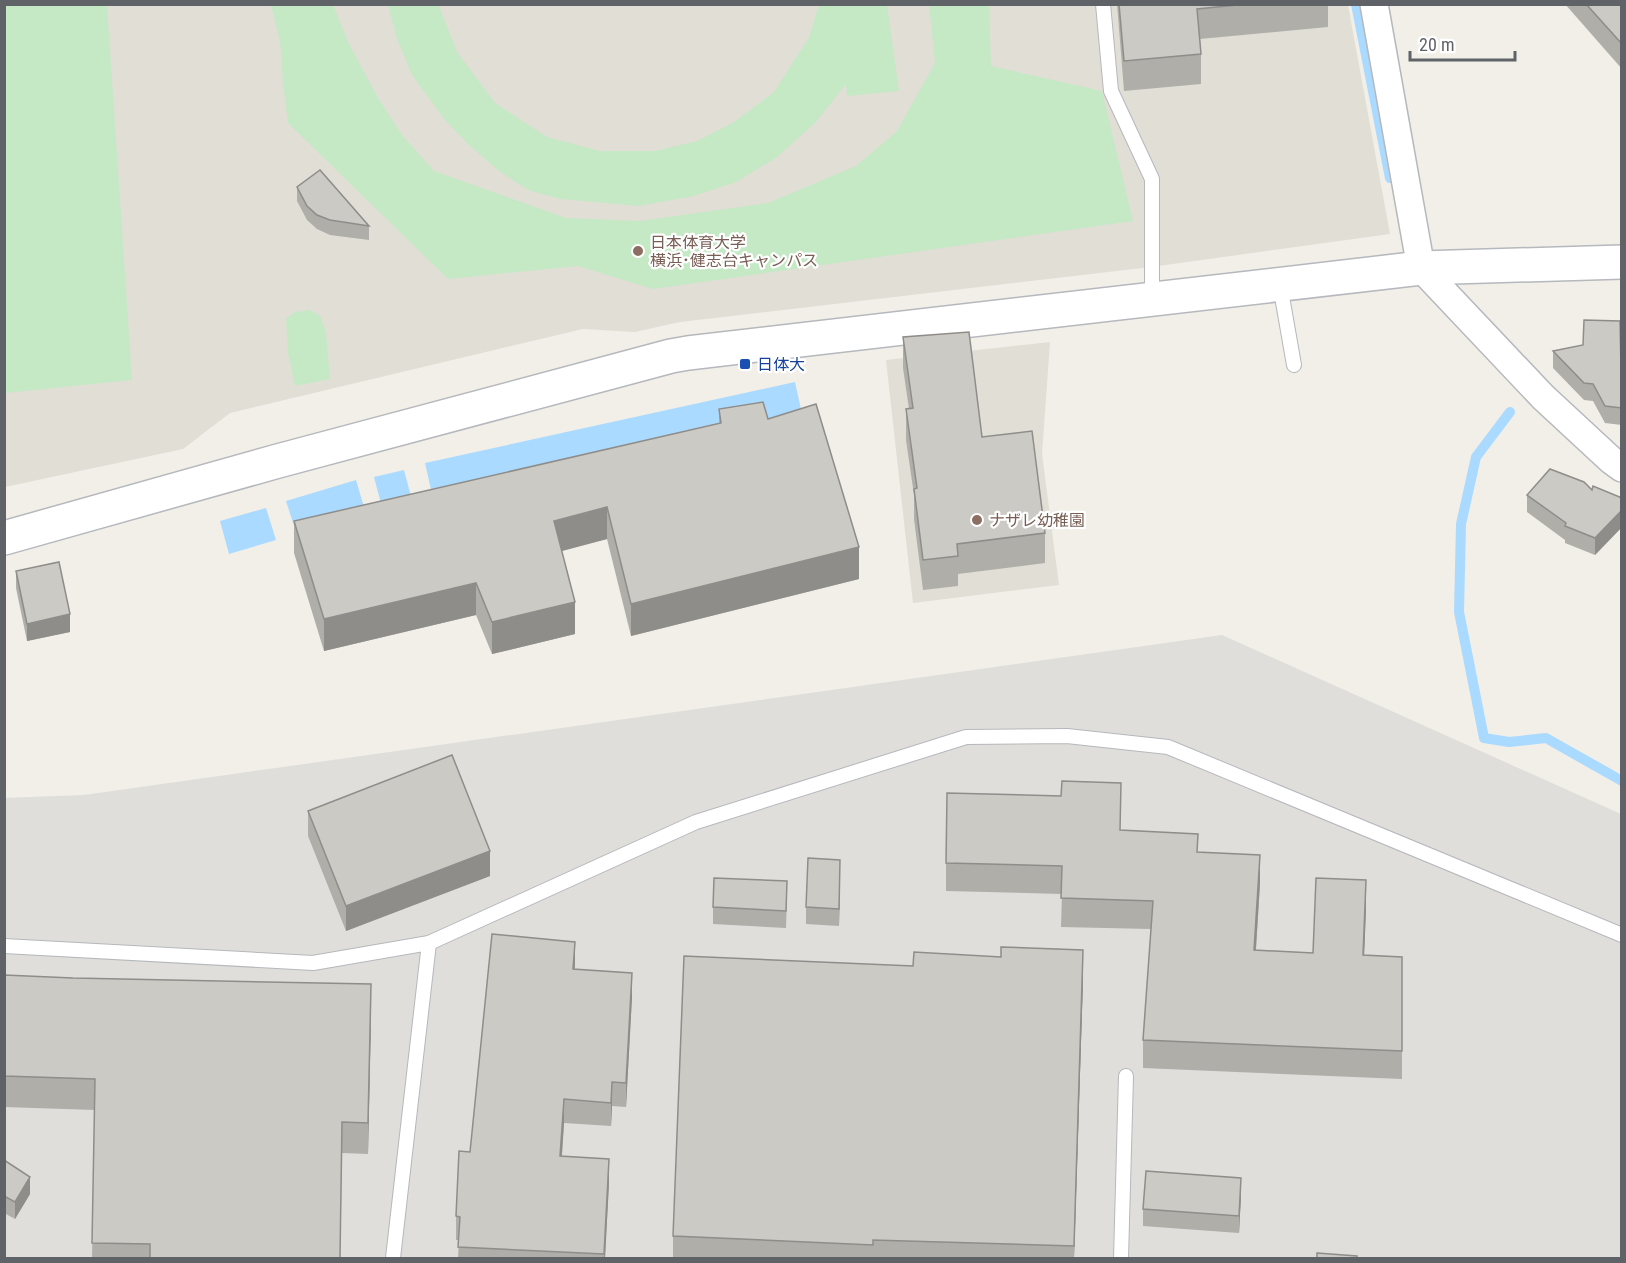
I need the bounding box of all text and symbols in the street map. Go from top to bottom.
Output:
scale bar [1410,24,1515,62]
text: 20 m [1419,34,1454,55]
place label: 日本体育大学 横浜･健志台キャンパス [650,233,818,270]
marker: 日本体育大学 横浜･健志台キャンパス [631,244,645,258]
place label: 日体大 [757,355,805,374]
marker: 日体大 [738,357,752,371]
place label: ナザレ幼稚園 [989,511,1085,530]
marker: ナザレ幼稚園 [970,513,984,527]

